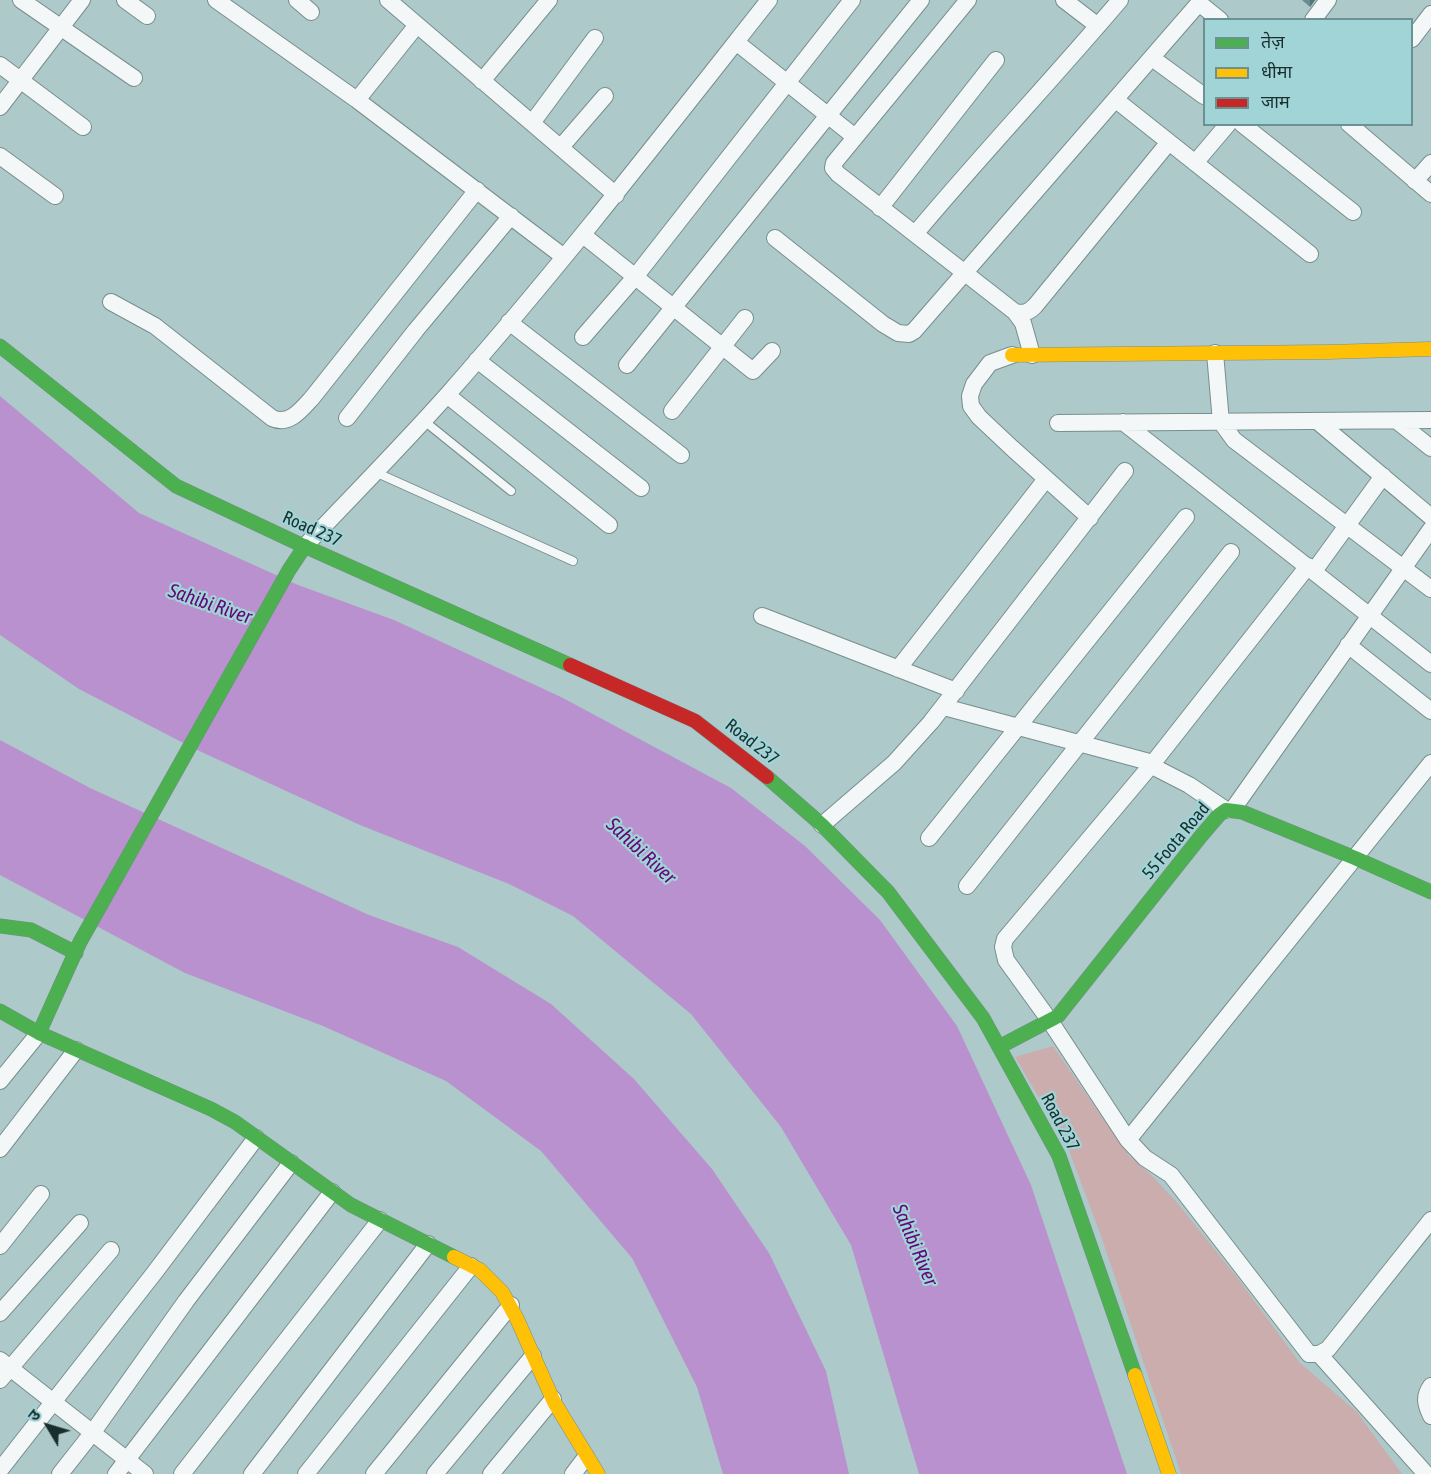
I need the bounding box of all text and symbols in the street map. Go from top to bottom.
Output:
legend [1203,18,1413,126]
text: तेज़ [1261,31,1285,52]
text: धीमा [1261,61,1292,82]
text: जाम [1261,91,1290,112]
street label: Road 237 [279,506,345,552]
water label: Sahibi River [165,579,255,629]
street label: Road 237 [721,714,783,770]
street label: 55 Foota Road [1138,798,1214,884]
water label: Sahibi River [601,813,681,889]
street label: Road 237 [1036,1089,1084,1155]
water label: Sahibi River [887,1201,943,1289]
north arrow [18,1396,78,1456]
text: उ [24,1406,44,1424]

